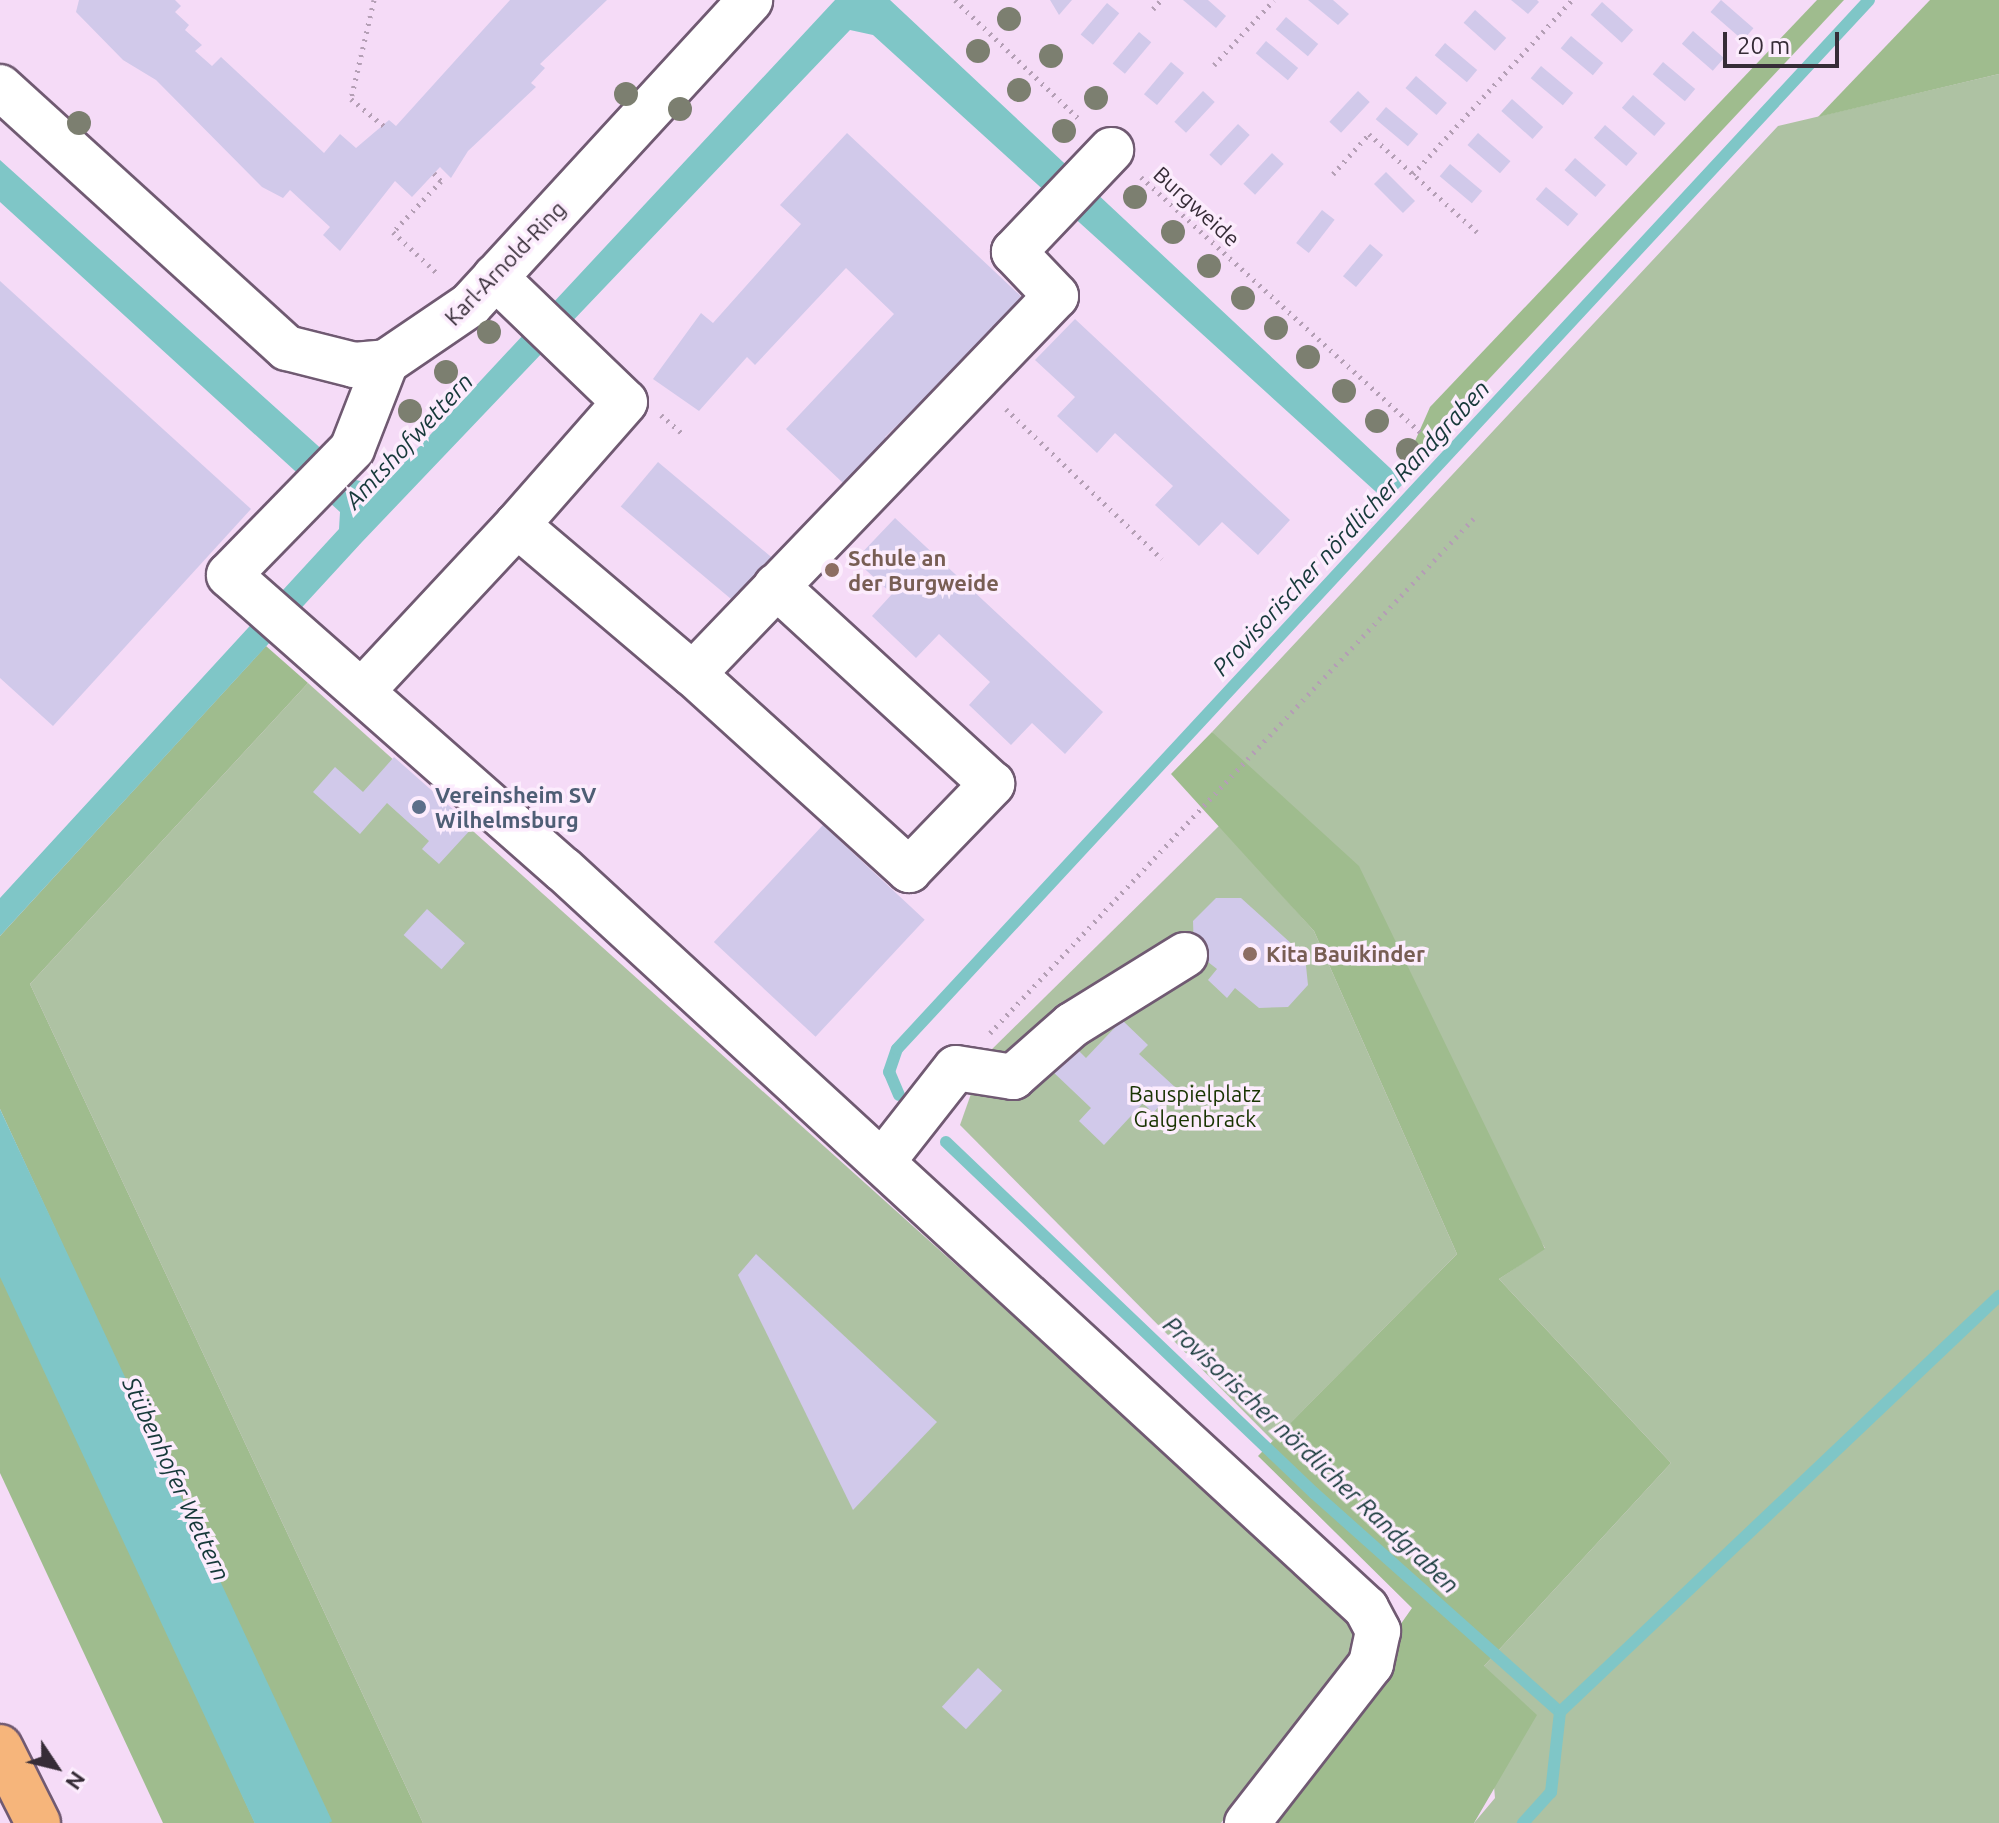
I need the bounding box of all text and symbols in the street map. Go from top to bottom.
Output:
scale bar [1727,16,1843,66]
text: 20 m [1737,32,1790,59]
street label: Burgweide [1148,160,1246,252]
street label: Karl-Arnold-Ring [439,195,571,331]
water label: Amtshofwettern [339,367,479,515]
water label: Provisorischer nördlicher Randgraben [1206,374,1496,682]
place label: Schule an der Burgweide [848,544,999,596]
marker: Schule an der Burgweide [823,561,841,579]
place label: Vereinsheim SV Wilhelmsburg [435,781,596,832]
marker: Vereinsheim SV Wilhelmsburg [410,798,428,816]
place label: Kita Bauikinder [1266,941,1425,967]
marker: Kita Bauikinder [1241,945,1259,963]
park label: Bauspielplatz Galgenbrack [1129,1080,1261,1132]
water label: Provisorischer nördlicher Randgraben [1157,1310,1465,1600]
water label: Stübenhofer Wettern [116,1372,236,1586]
north arrow [16,1727,96,1807]
text: N [61,1767,91,1795]

